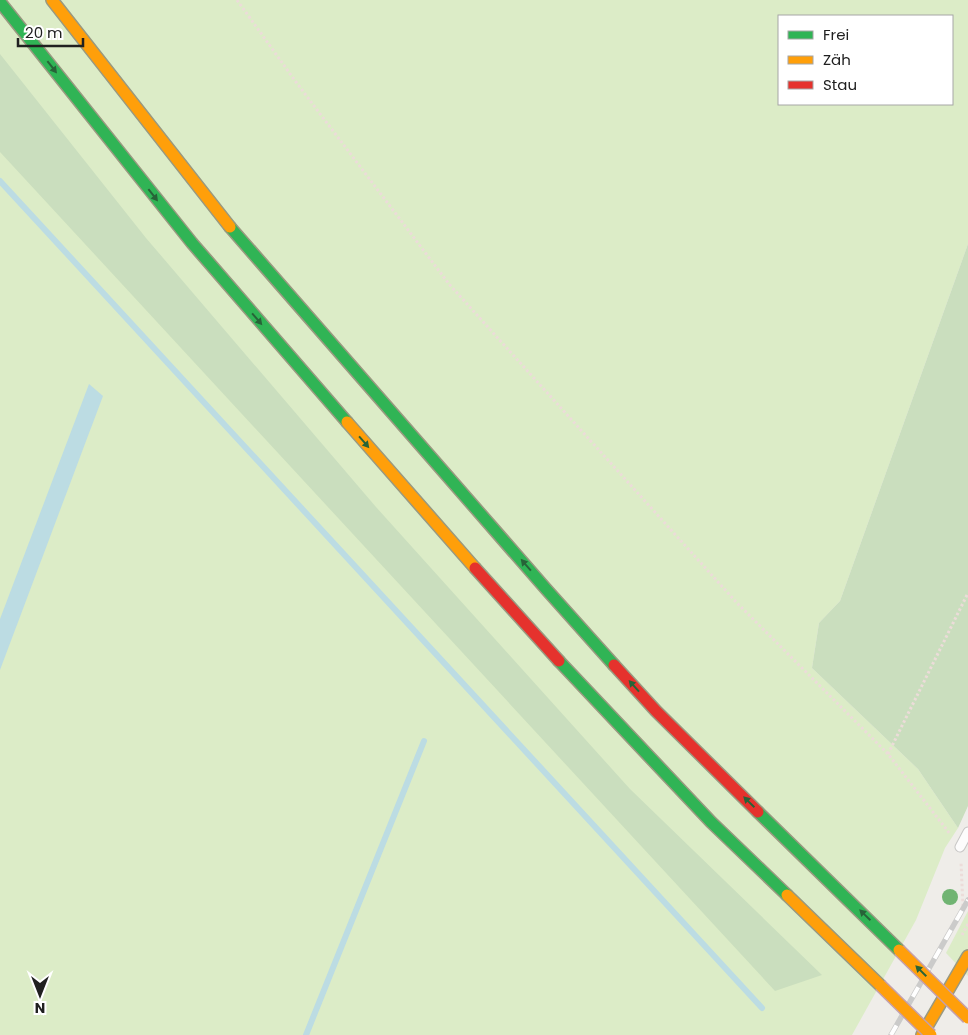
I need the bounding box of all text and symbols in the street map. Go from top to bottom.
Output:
scale bar [18,15,82,47]
legend [778,15,953,105]
text: 20 m [25,22,63,43]
text: Frei [823,24,849,45]
text: Zäh [823,49,851,70]
one-way arrow [47,60,58,73]
text: Stau [823,74,857,95]
one-way arrow [148,188,159,201]
one-way arrow [252,312,263,325]
one-way arrow [358,435,369,448]
one-way arrow [520,560,532,572]
one-way arrow [628,681,640,693]
one-way arrow [743,796,755,808]
one-way arrow [859,910,871,922]
one-way arrow [915,966,927,978]
north arrow [15,970,65,1020]
text: N [35,998,45,1018]

